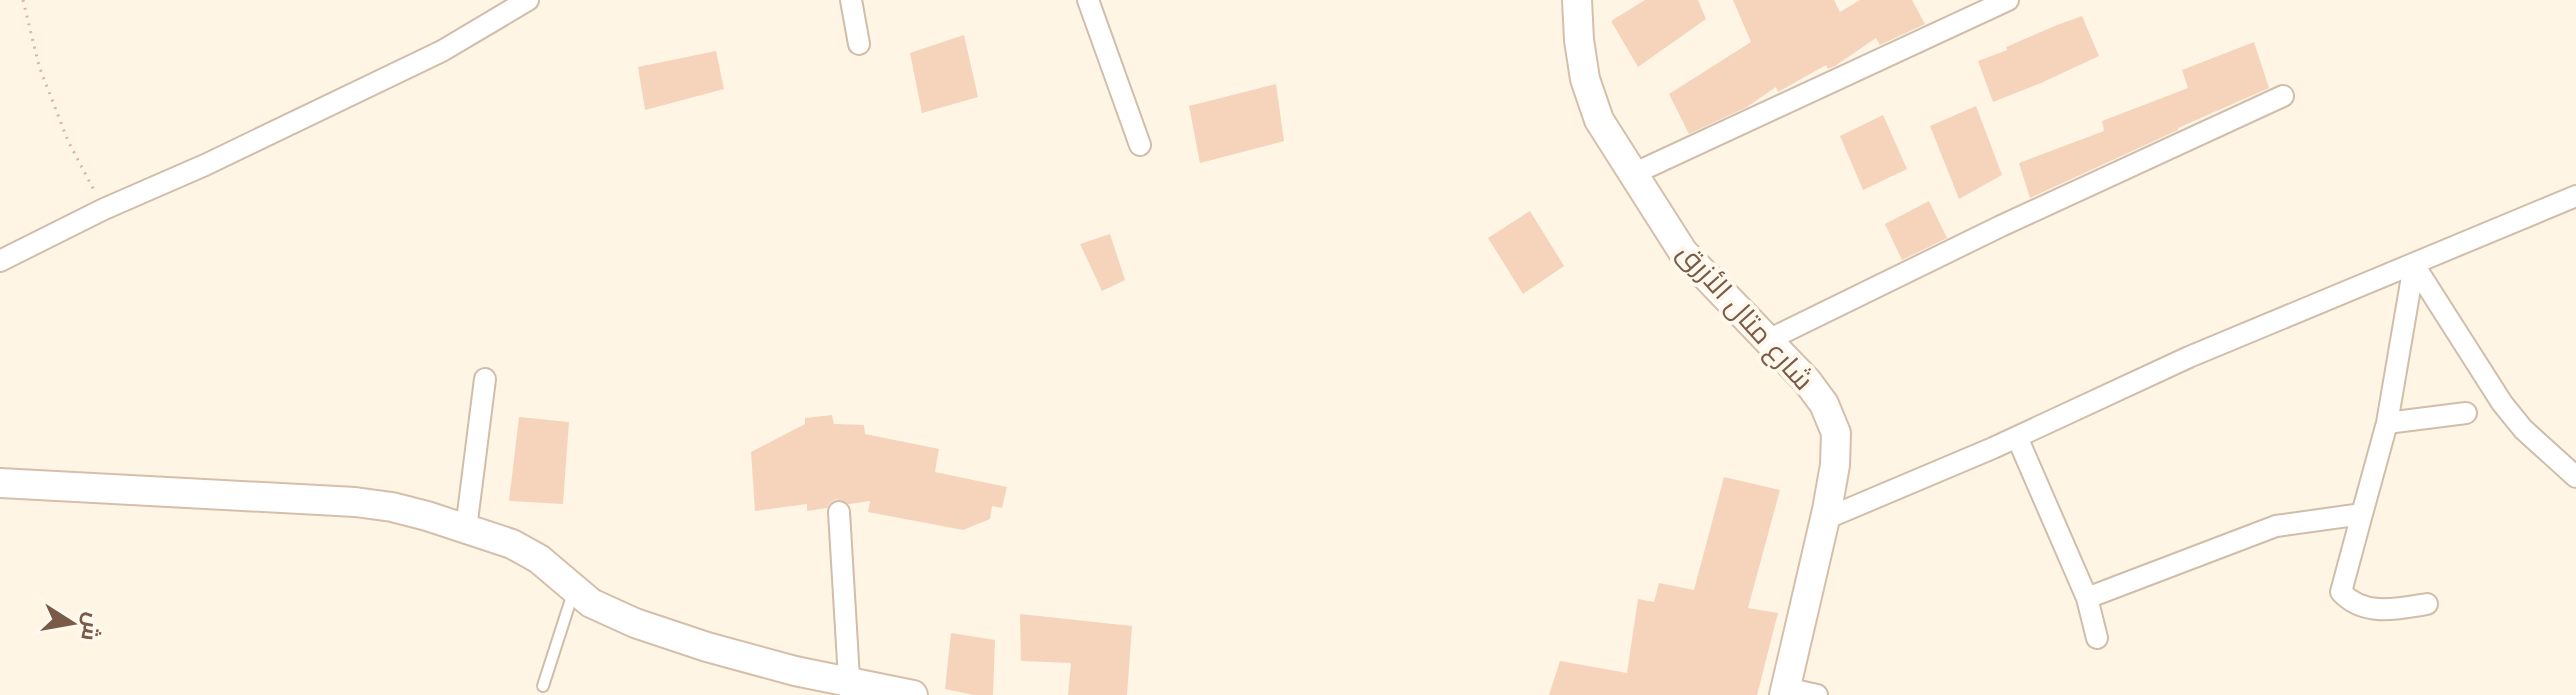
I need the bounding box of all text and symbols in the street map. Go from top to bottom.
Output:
street label: شارع متال الأزرق [1669,235,1821,398]
north arrow [32,583,112,663]
text: ش [75,610,107,643]

